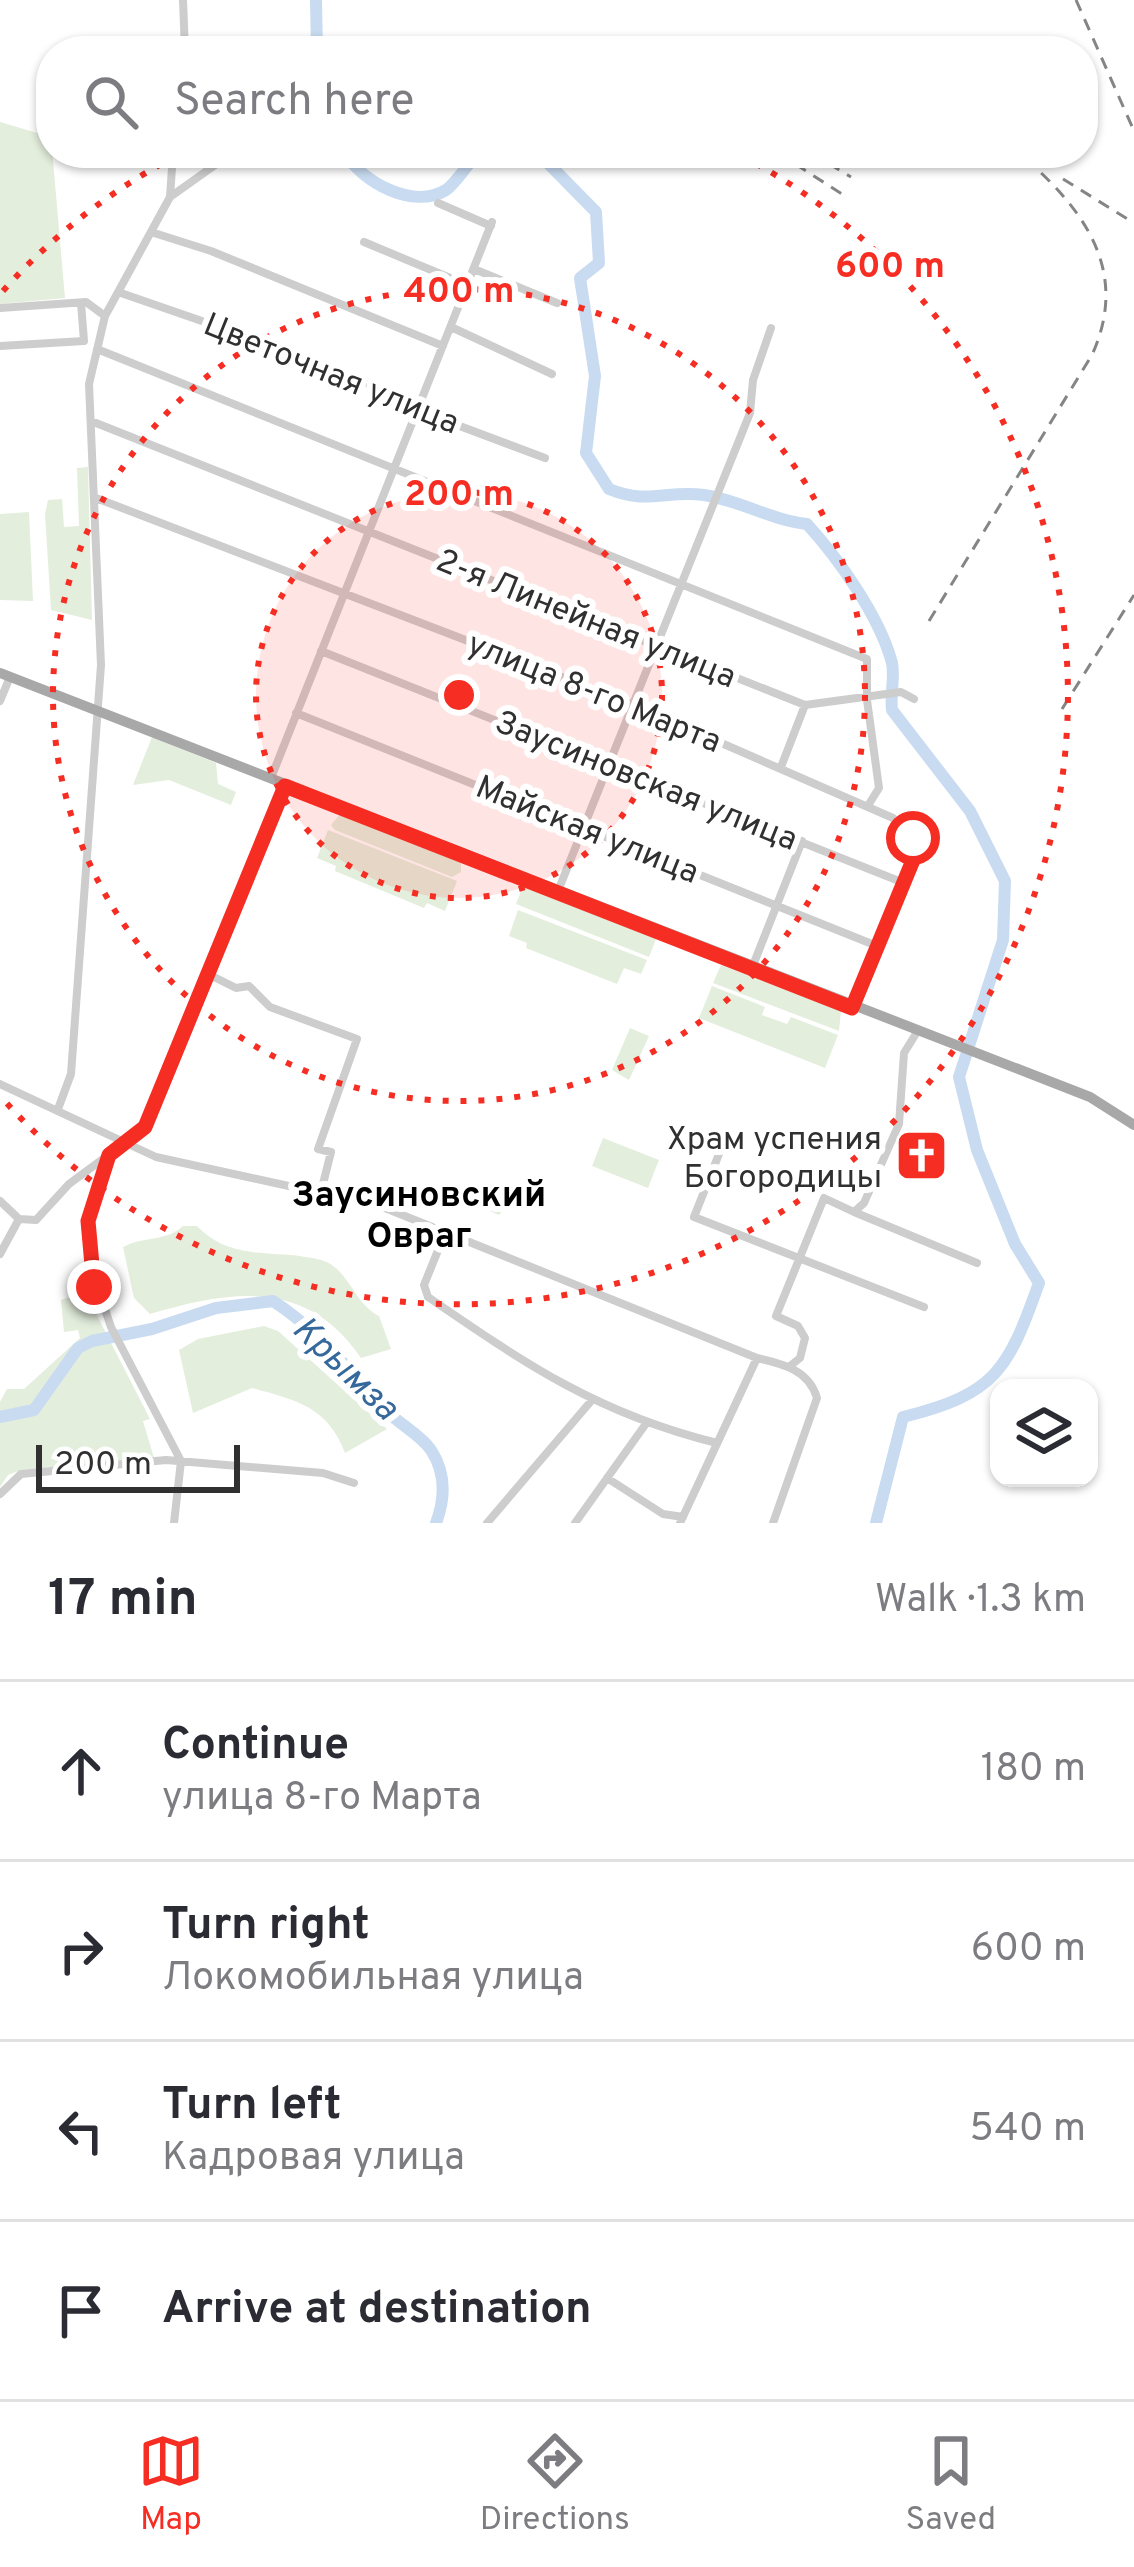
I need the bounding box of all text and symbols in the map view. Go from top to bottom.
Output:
search box [36,36,1098,168]
icon: search [78,69,144,135]
text: Search here [174,74,414,131]
text: 600 m [835,245,945,291]
text: 400 m [403,270,515,316]
street label: Цветочная улица [197,305,464,446]
text: 200 m [404,473,514,519]
street label: 2-я Линейная улица [429,541,742,700]
street label: улица 8-го Марта [460,625,727,765]
centre of rings [438,674,480,716]
street label: Заусиновская улица [488,703,803,863]
street label: Майская улица [469,768,704,896]
route start [886,811,940,865]
place label: Храм успения Богородицы [667,1120,882,1200]
church icon: Храм успения Богородицы [893,1128,949,1184]
district label: Заусиновский Овраг [292,1174,546,1261]
route end [67,1260,121,1314]
water label: Крымза [281,1308,408,1432]
map controls [990,1379,1098,1487]
button: layers [990,1379,1098,1487]
scale bar [36,1439,240,1492]
text: 200 m [54,1445,152,1487]
text: 17 min [48,1569,198,1634]
text: Walk · 1.3 km [875,1577,1086,1626]
text: Continue [162,1718,349,1775]
icon: ahead [48,1738,114,1804]
text: 180 m [981,1746,1086,1795]
text: улица 8-го Марта [162,1775,482,1824]
text: Turn right [162,1898,370,1955]
icon: right [48,1918,114,1984]
text: 600 m [971,1926,1086,1975]
text: Локомобильная улица [162,1955,584,2004]
text: Turn left [162,2078,341,2135]
icon: left [48,2098,114,2164]
text: 540 m [970,2106,1086,2155]
text: Кадровая улица [162,2135,465,2184]
icon: arrive [48,2278,114,2344]
text: Arrive at destination [162,2282,592,2339]
tab: Map [138,2428,204,2542]
tab: Directions [480,2428,630,2542]
tab: Saved [905,2428,996,2542]

